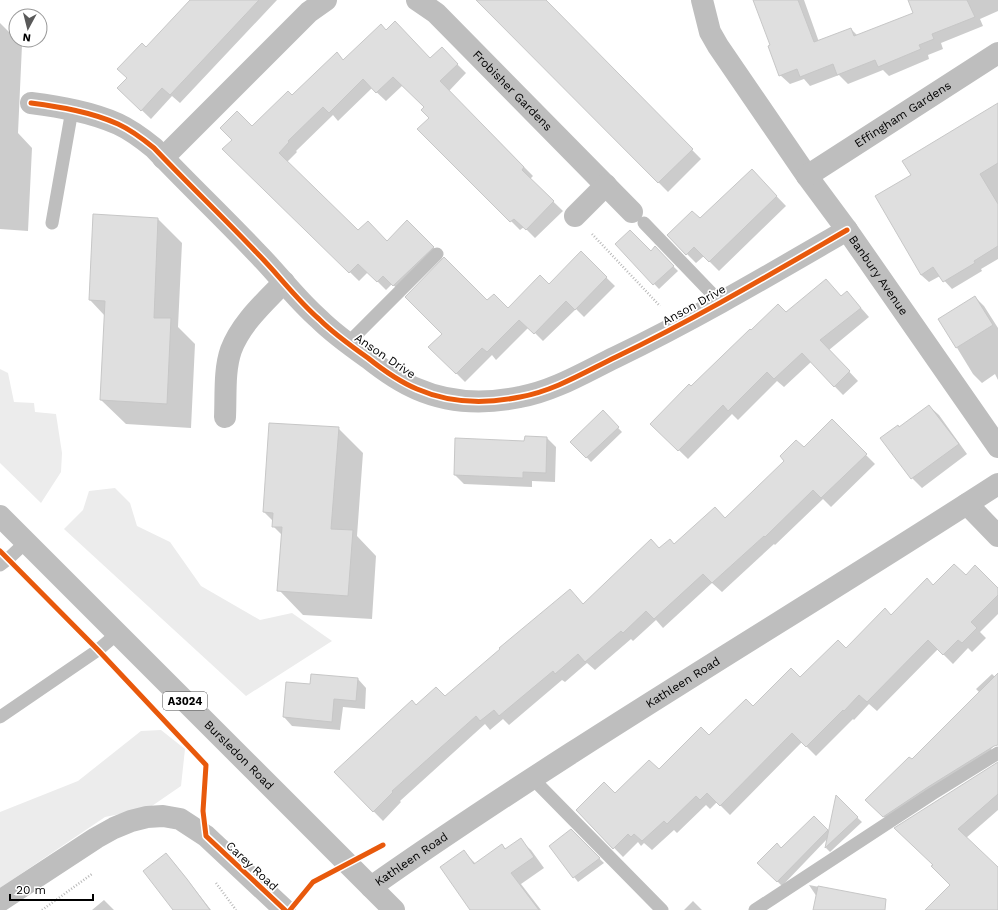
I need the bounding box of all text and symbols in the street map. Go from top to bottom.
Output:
north arrow [8,8,48,48]
text: N [22,30,32,44]
street label: Frobisher Gardens [470,47,555,134]
street label: Effingham Gardens [852,78,954,151]
street label: Banbury Avenue [846,233,911,318]
street label: Anson Drive [660,282,728,328]
street label: Anson Drive [352,331,418,381]
street label: Kathleen Road [643,654,723,711]
road number: A3024 [163,692,207,710]
street label: Bursledon Road [201,717,277,793]
street label: Kathleen Road [372,829,450,889]
street label: Carey Road [223,838,281,894]
scale bar [10,876,93,902]
text: 20 m [16,883,46,897]

